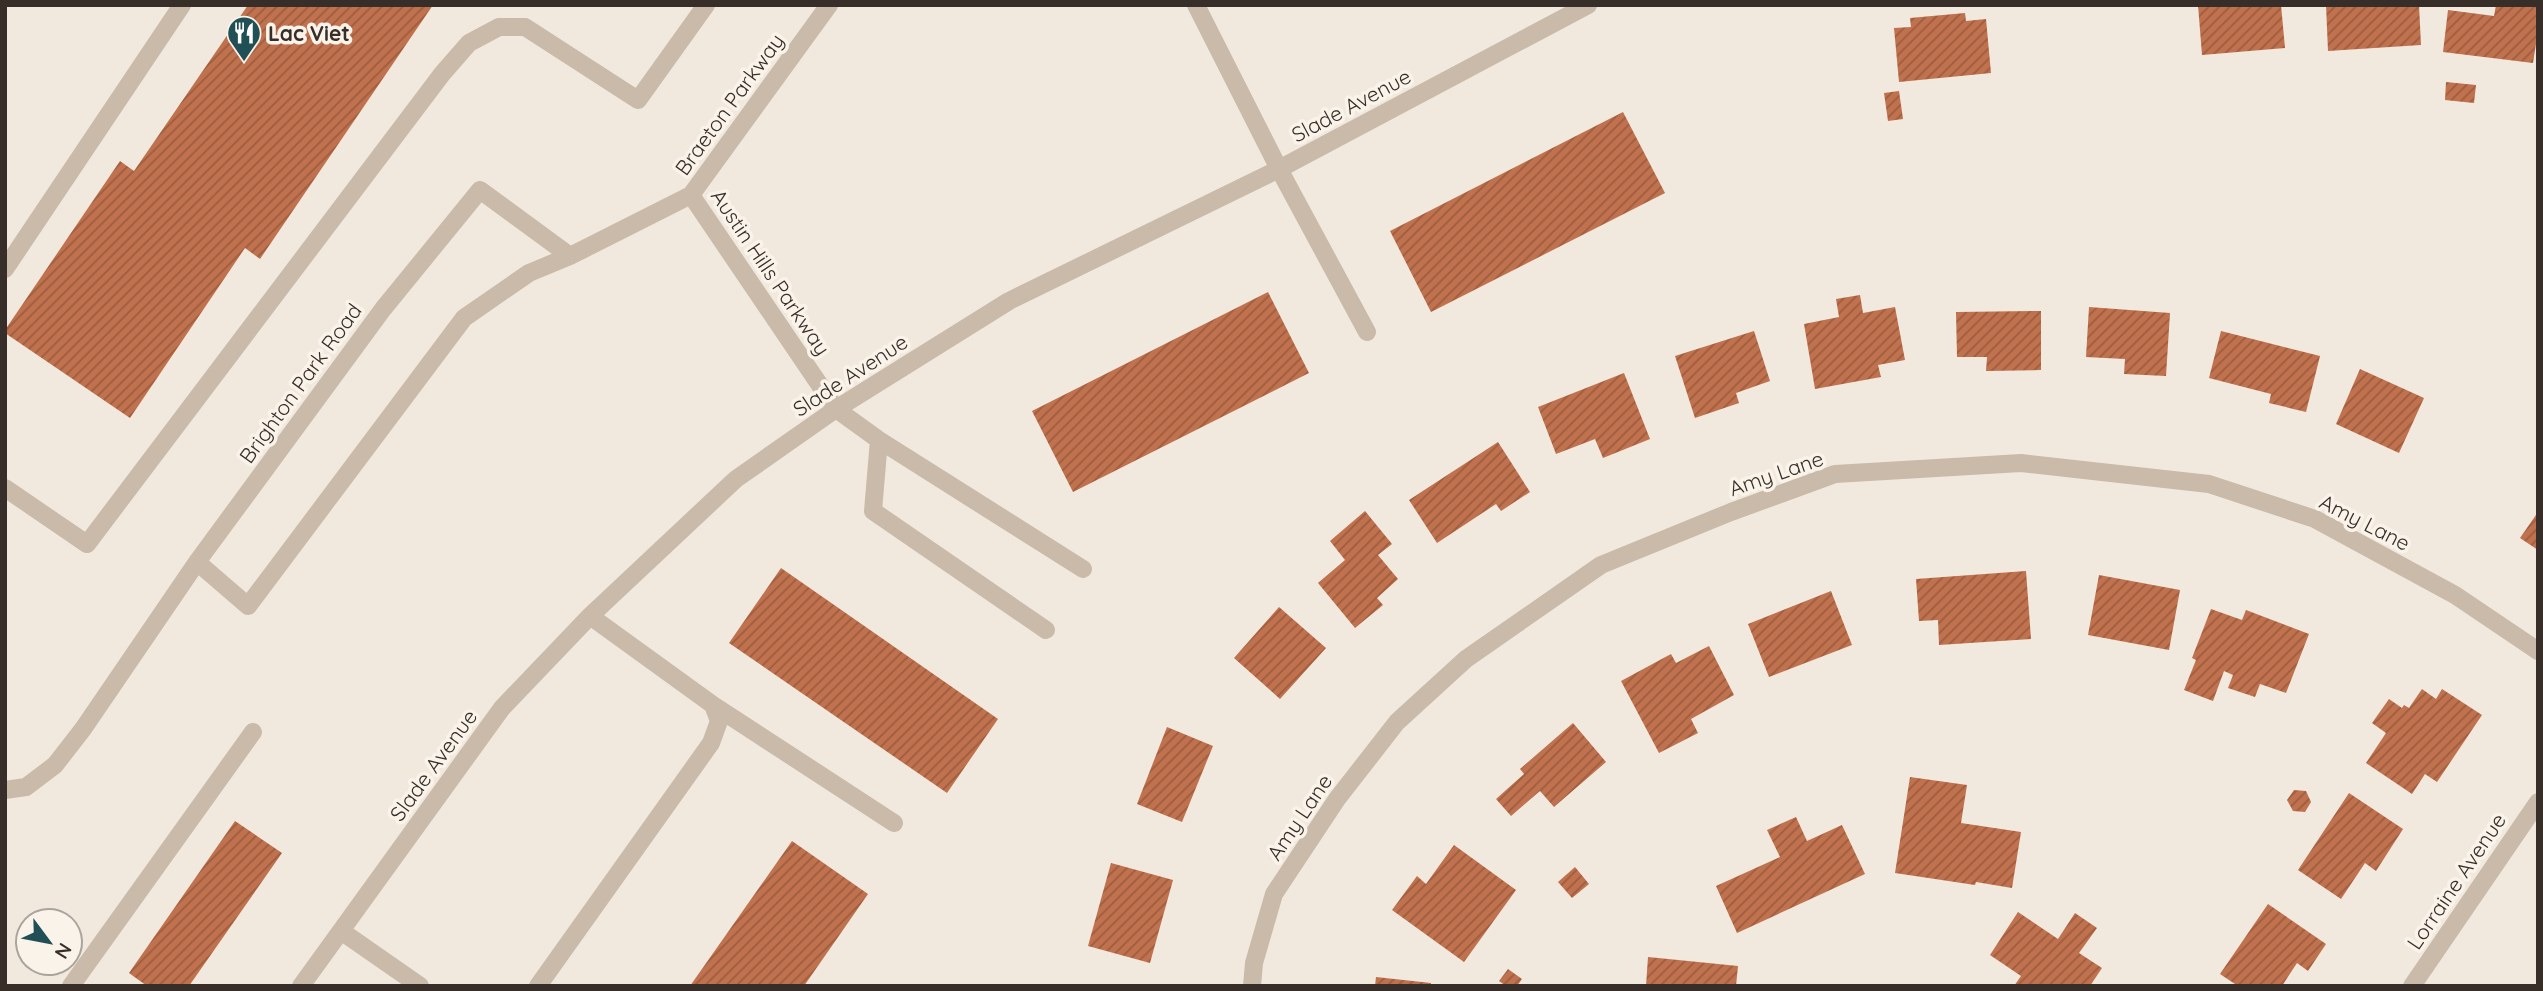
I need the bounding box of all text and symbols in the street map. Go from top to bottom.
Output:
restaurant icon: Lac Viet [225,14,263,63]
place label: Lac Viet [268,20,350,46]
street label: Braeton Parkway [669,28,789,180]
street label: Slade Avenue [1287,63,1415,147]
street label: Austin Hills Parkway [706,184,836,360]
street label: Brighton Park Road [233,298,367,468]
street label: Slade Avenue [788,328,912,422]
street label: Amy Lane [1725,445,1827,501]
street label: Amy Lane [2315,488,2415,556]
street label: Slade Avenue [384,704,482,826]
street label: Amy Lane [1261,769,1337,865]
street label: Lorraine Avenue [2401,808,2511,954]
north arrow [14,907,84,977]
text: N [50,939,77,963]

